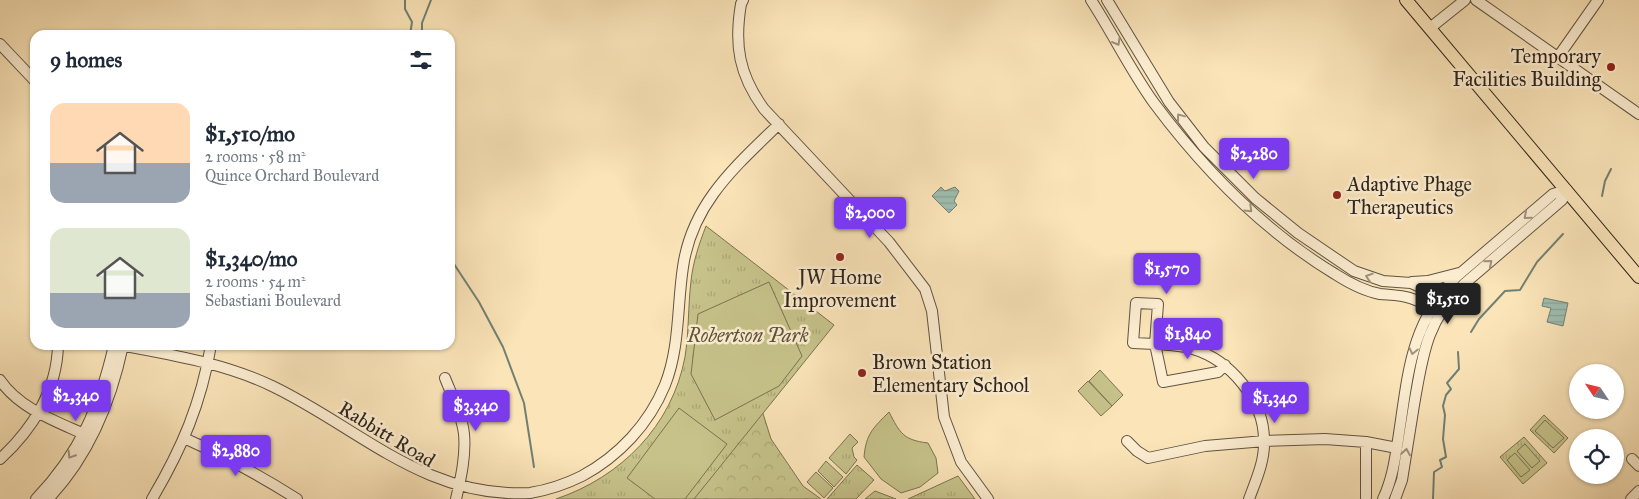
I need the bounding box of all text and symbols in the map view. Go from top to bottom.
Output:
one-way arrow [1110,36,1120,45]
place label: Temporary Facilities Building [1452,44,1602,92]
icon: filters [407,46,435,74]
text: 9 homes [50,47,122,73]
marker: Temporary Facilities Building [1605,61,1617,73]
one-way arrow [1178,114,1186,123]
text: $1,510/mo [205,121,295,147]
icon: home [90,123,150,183]
pin: $2,280 [1213,138,1295,180]
text: $2,280 [1230,144,1278,163]
text: 2 rooms · 58 m² [205,147,306,166]
text: Quince Orchard Boulevard [205,166,379,185]
place label: Adaptive Phage Therapeutics [1346,172,1472,219]
marker: Adaptive Phage Therapeutics [1331,189,1343,201]
pin: $2,000 [829,196,911,239]
text: $2,000 [845,203,895,222]
one-way arrow [1244,204,1253,213]
one-way arrow [1524,211,1533,219]
text: $1,340/mo [205,246,298,272]
icon: home [90,248,150,308]
marker: JW Home Improvement [834,251,846,263]
pin: $1,570 [1126,252,1208,295]
text: $1,570 [1144,259,1190,278]
one-way arrow [1483,260,1492,268]
place label: JW Home Improvement [783,265,897,312]
text: 2 rooms · 54 m² [205,272,306,291]
one-way arrow [1366,272,1374,282]
pin: $1,510 [1407,282,1489,325]
text: $1,510 [1427,289,1469,308]
text: Sebastiani Boulevard [205,291,341,310]
pin: $1,840 [1147,318,1229,360]
park label: Robertson Park [686,323,809,347]
text: $1,840 [1165,324,1211,343]
one-way arrow [1408,346,1419,355]
place label: Brown Station Elementary School [872,350,1030,397]
north arrow [1569,364,1624,419]
map controls [1569,364,1624,484]
marker: Brown Station Elementary School [856,367,868,379]
pin: $2,340 [35,380,117,422]
pin: $1,340 [1234,382,1316,424]
text: $2,340 [53,386,99,405]
text: $1,340 [1253,388,1297,407]
pin: $3,340 [435,390,517,432]
street label: Rabbitt Road [334,396,440,472]
text: $3,340 [454,396,498,415]
button: locate [1569,429,1624,484]
pin: $2,880 [195,434,277,477]
text: $2,880 [212,441,260,460]
one-way arrow [1401,448,1411,456]
one-way arrow [68,449,77,458]

